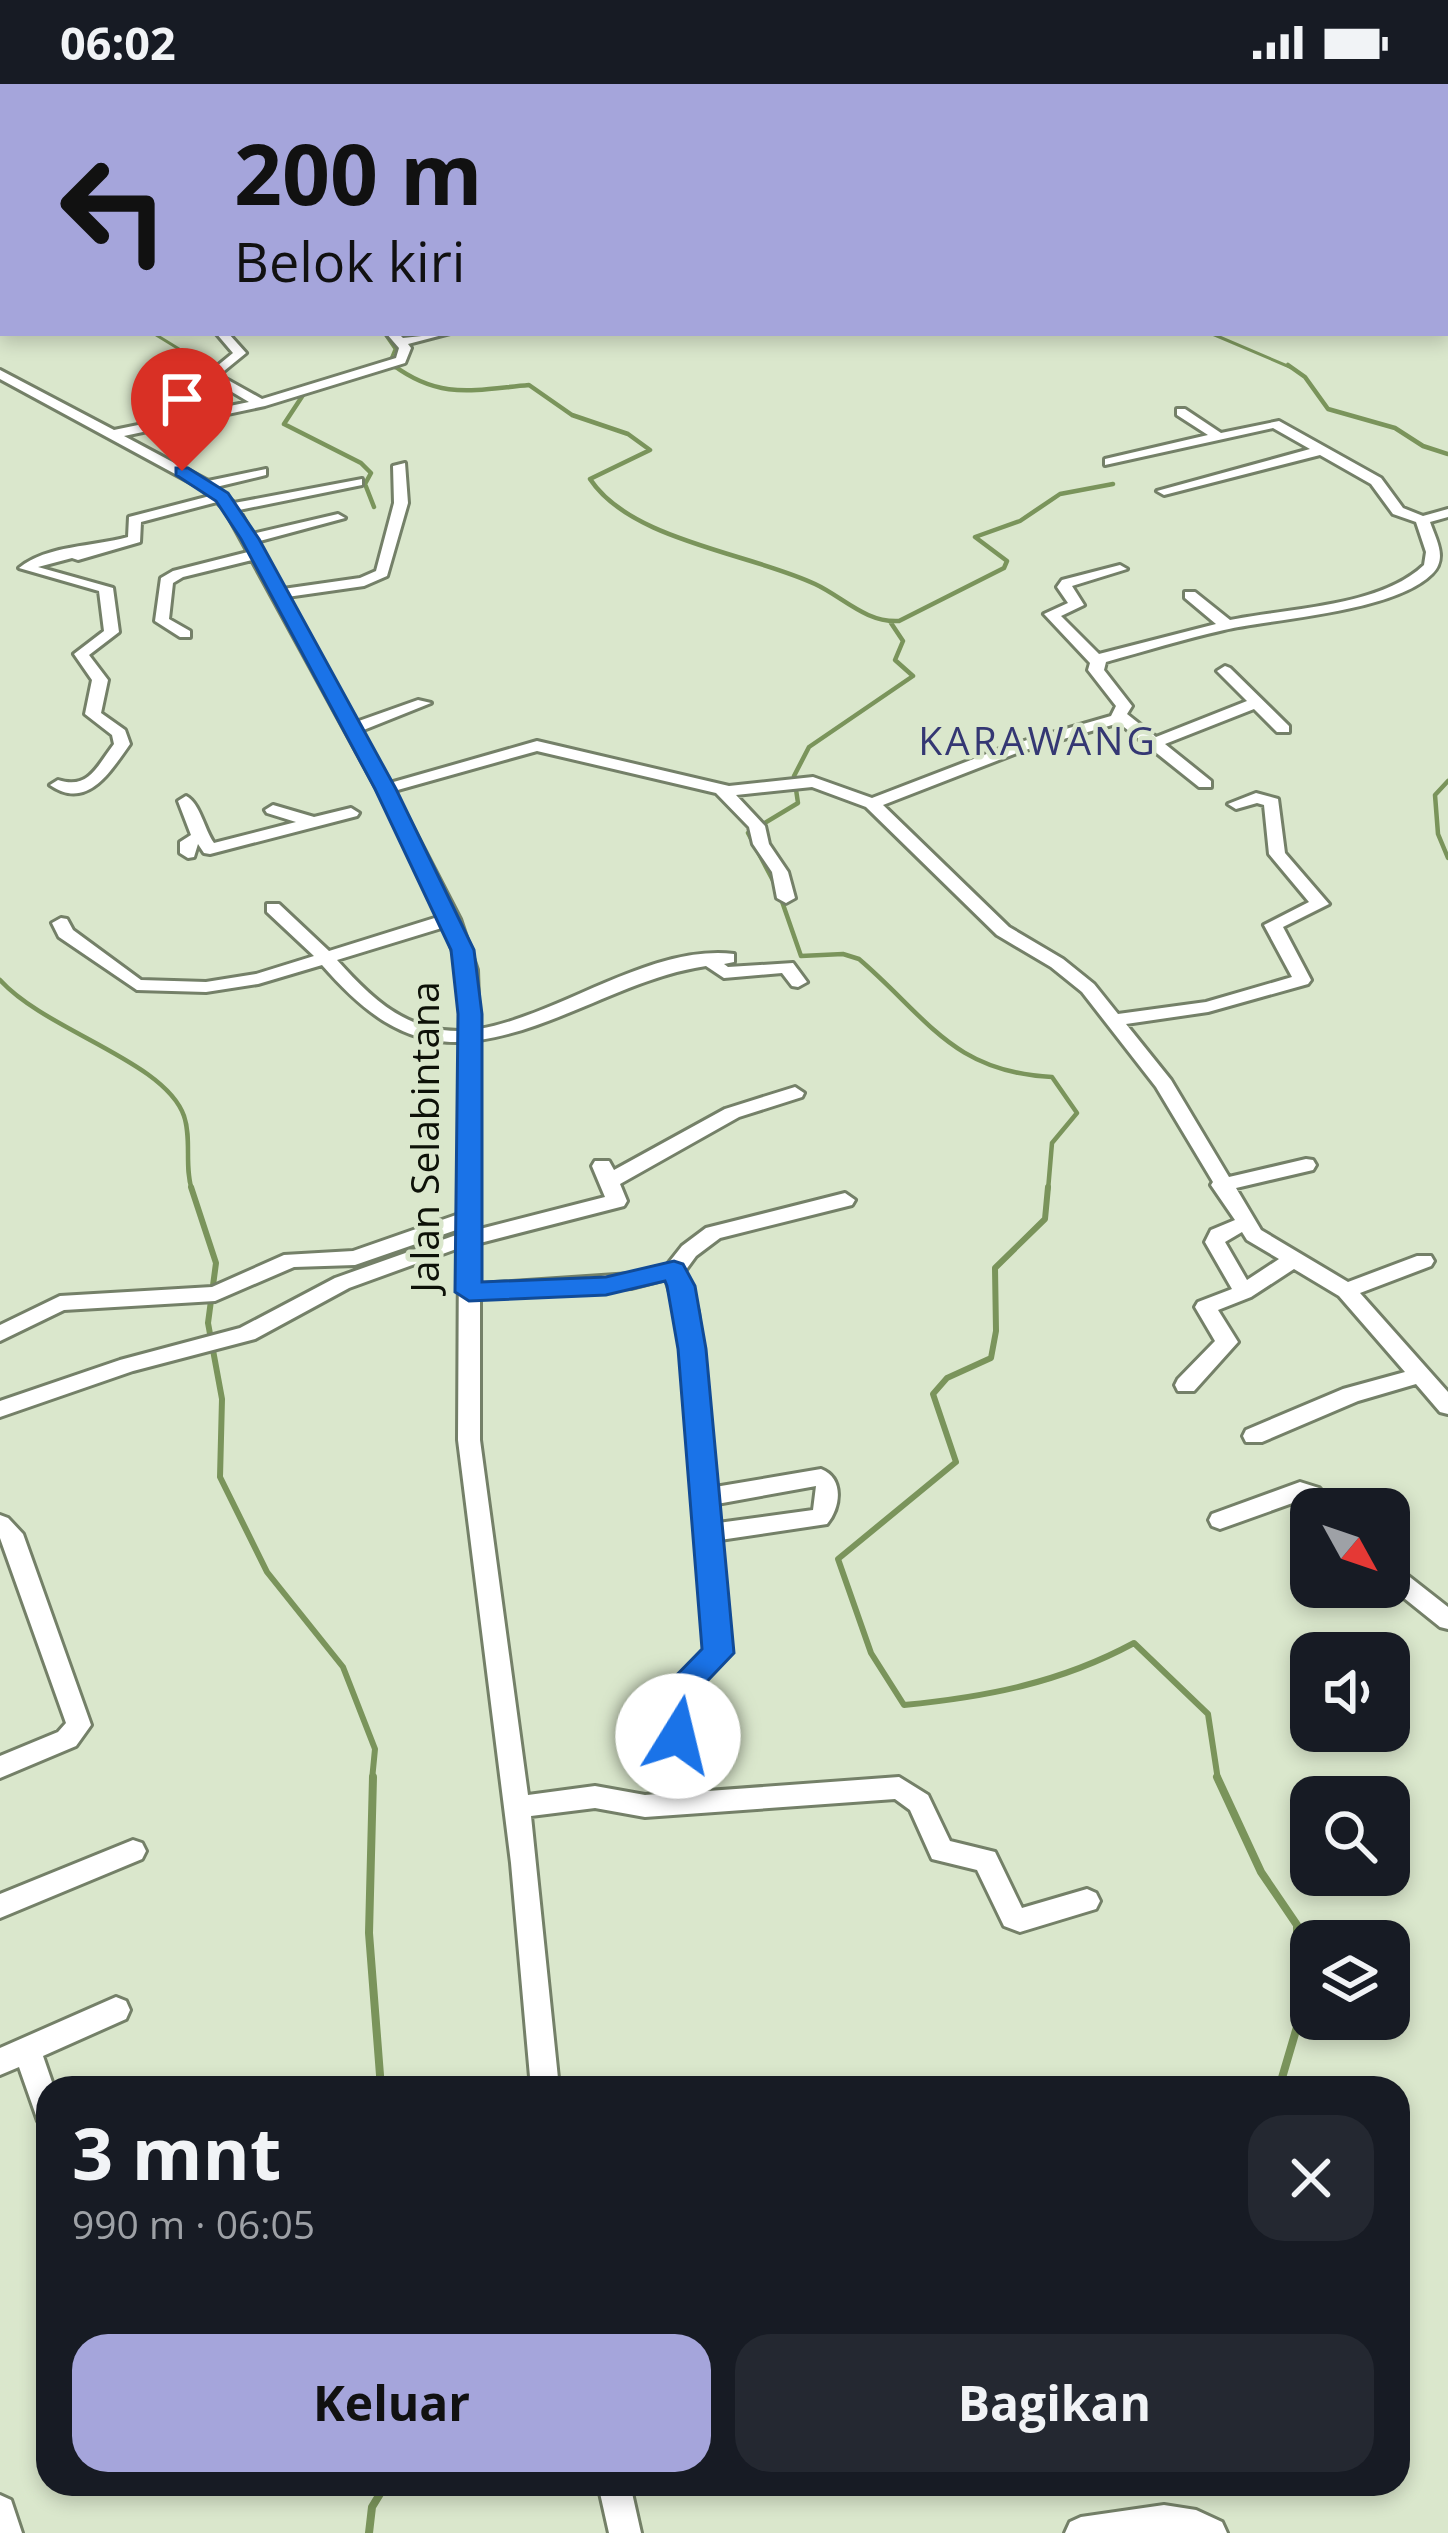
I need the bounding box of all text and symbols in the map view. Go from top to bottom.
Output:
text: 06:02 [60,12,176,73]
text: 200 m [234,115,482,230]
icon: left [36,132,192,288]
text: Belok kiri [234,224,465,298]
pin [131,348,233,471]
icon: arrive [149,366,215,432]
district label: KARAWANG [918,713,1158,766]
street label: Jalan Selabintana [397,981,450,1297]
north arrow [1290,1488,1410,1608]
map controls [1290,1488,1410,2040]
button: sound [1290,1632,1410,1752]
position arrow [615,1673,741,1799]
button: search [1290,1776,1410,1896]
button: layers [1290,1920,1410,2040]
text: 3 mnt [72,2103,281,2201]
button: close [1248,2115,1374,2241]
text: 990 m · 06:05 [72,2197,315,2250]
button: Keluar [72,2334,711,2472]
button: Bagikan [735,2334,1374,2472]

